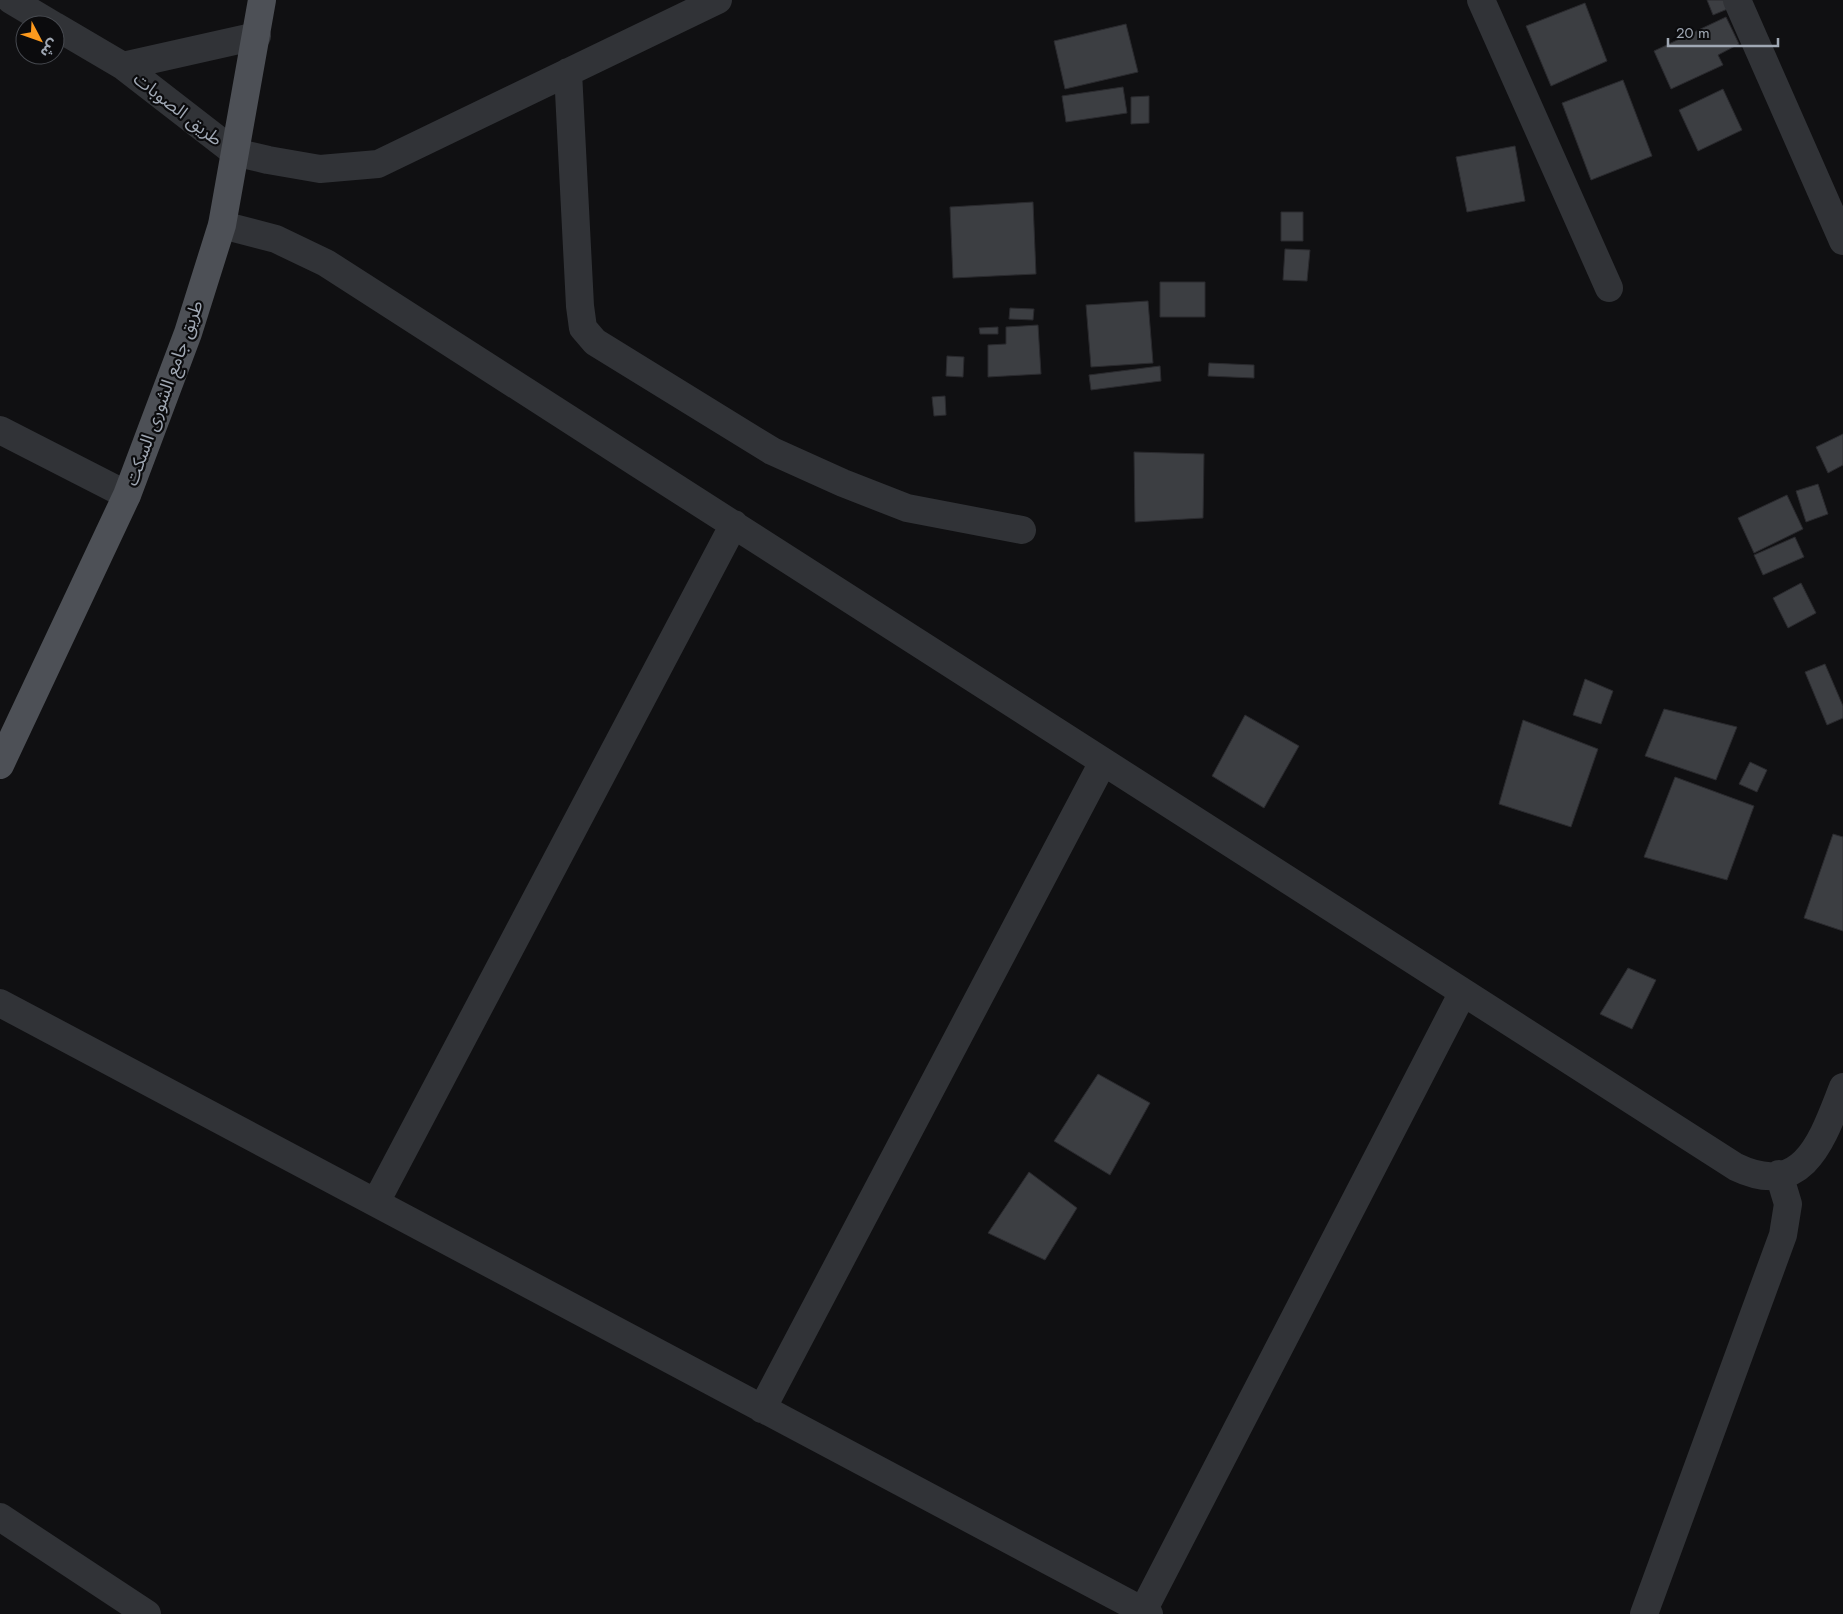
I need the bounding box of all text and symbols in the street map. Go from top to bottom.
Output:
north arrow [15,15,65,65]
scale bar [1668,15,1778,47]
text: 20 m [1676,22,1710,44]
text: ش [36,35,64,62]
street label: طريق الصوبات [128,66,228,152]
street label: طريق جامع الشورى السكت [118,297,211,490]

